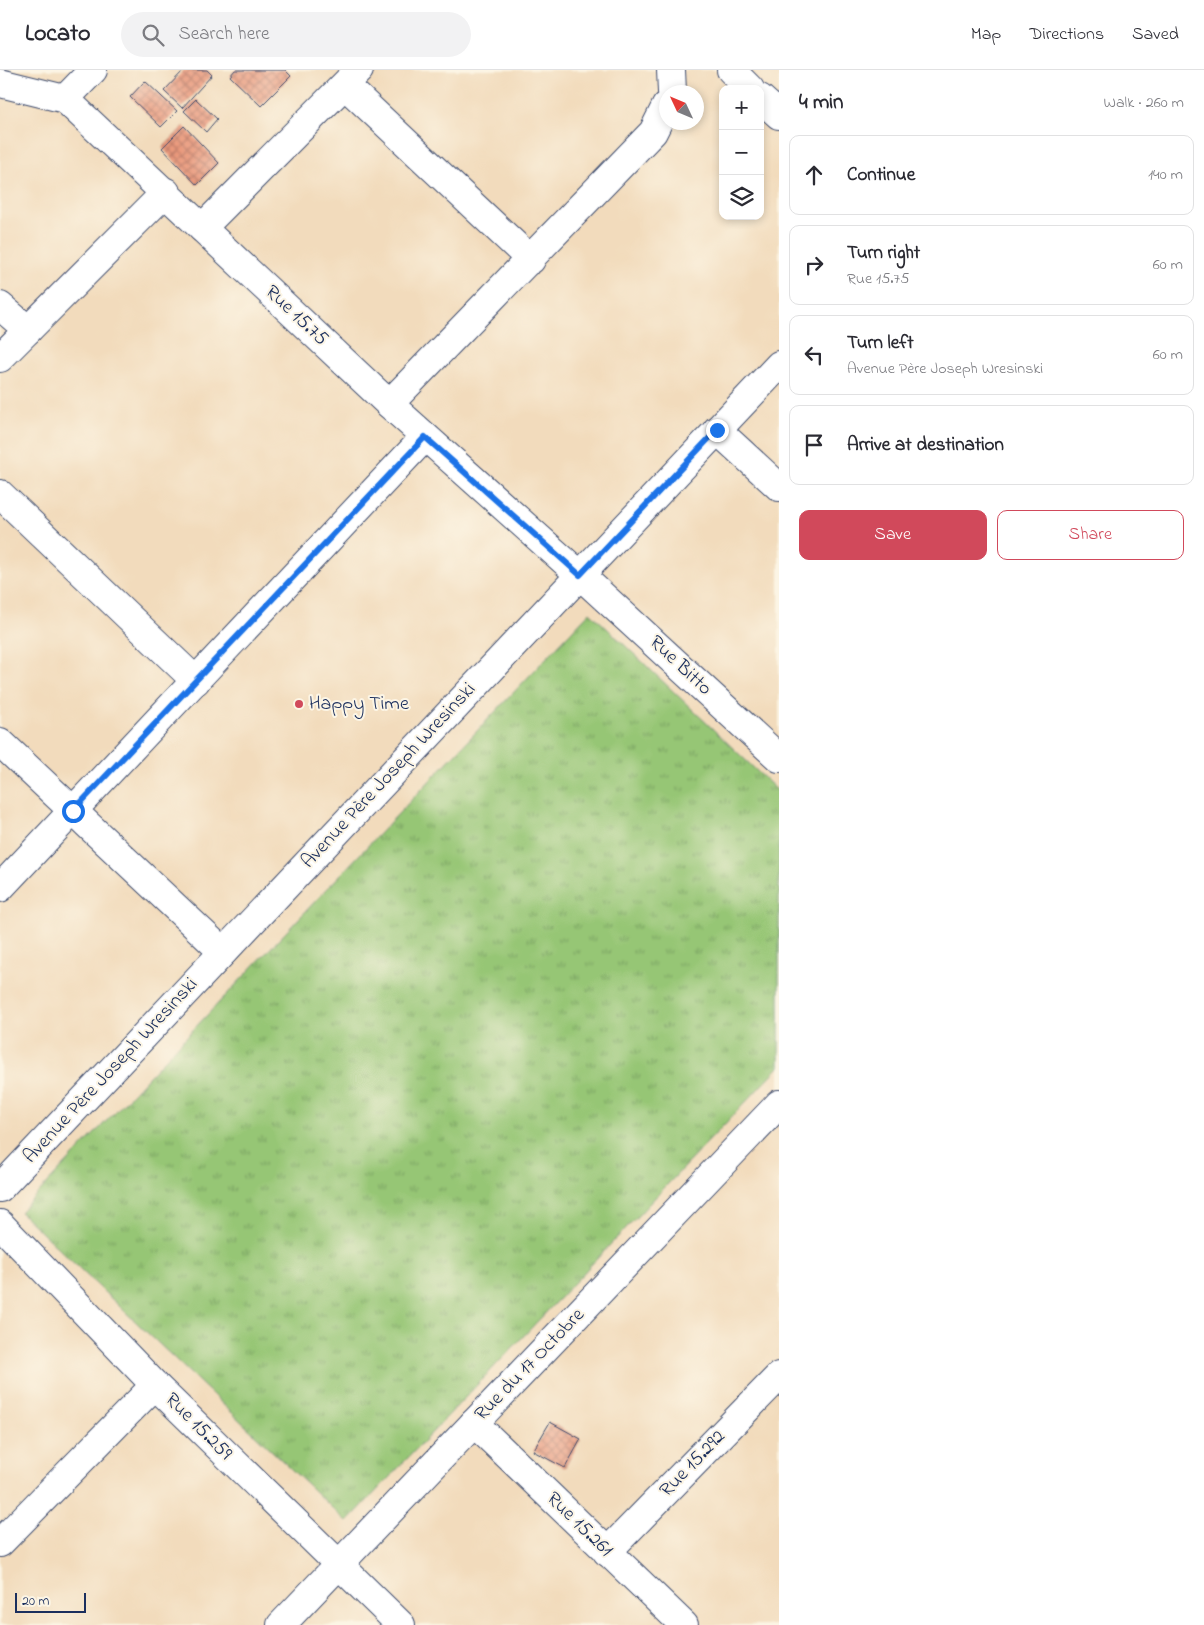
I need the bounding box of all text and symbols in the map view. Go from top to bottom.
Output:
search box [121,12,471,57]
text: Locato [25,17,91,52]
icon: search [139,21,167,49]
text: Search here [179,21,270,48]
text: Map [971,22,1001,48]
text: Directions [1029,22,1104,48]
text: Saved [1132,22,1179,48]
north arrow [659,85,704,130]
map controls [719,85,764,220]
button: + [719,85,764,130]
text: 4 min [799,88,843,118]
text: Walk · 260 m [1104,91,1184,115]
button: − [719,130,764,175]
icon: ahead [800,161,828,189]
text: Continue [847,162,915,189]
text: 140 m [1148,163,1183,187]
button: layers [719,175,764,220]
text: Turn right [847,240,920,267]
icon: right [800,251,828,279]
text: 60 m [1153,253,1183,277]
text: Rue 15.75 [847,267,909,291]
street label: Rue 15.75 [258,279,334,353]
text: Turn left [847,330,914,357]
icon: left [800,341,828,369]
text: 60 m [1153,343,1183,367]
text: Avenue Père Joseph Wresinski [847,357,1043,381]
route end [706,419,729,442]
icon: arrive [800,431,828,459]
text: Arrive at destination [847,432,1004,459]
button: Save [799,510,987,560]
button: Share [997,510,1184,560]
street label: Rue Bitto [642,629,718,703]
street label: Avenue Père Joseph Wresinski [295,676,483,876]
place label: Happy Time [309,690,409,719]
marker: Happy Time [293,698,305,710]
route start [62,800,85,823]
street label: Avenue Père Joseph Wresinski [17,971,205,1171]
street label: Rue du 17 Octobre [468,1302,592,1428]
street label: Rue 15.259 [157,1386,239,1468]
street label: Rue 15.292 [653,1424,733,1504]
street label: Rue 15.261 [539,1486,619,1564]
scale bar [15,1590,86,1613]
text: 20 m [22,1591,49,1612]

